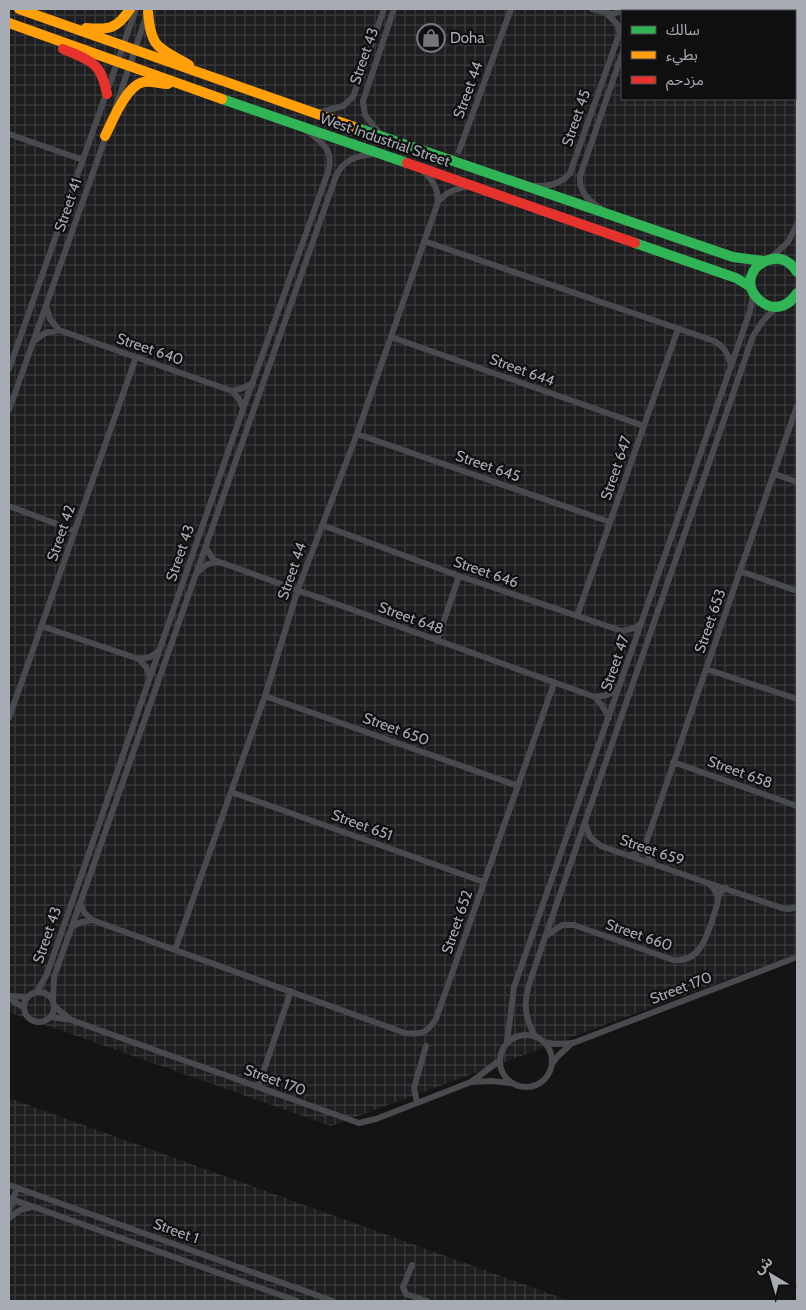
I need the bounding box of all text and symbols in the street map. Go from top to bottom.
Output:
legend [621,10,796,100]
text: سالك [666,21,700,39]
shop icon: Doha [416,23,446,53]
street label: Street 43 [346,25,382,87]
place label: Doha [450,29,485,47]
text: بطيء [666,46,698,66]
street label: Street 44 [449,59,487,121]
text: مزدحم [666,71,704,91]
street label: Street 45 [558,87,594,149]
street label: West Industrial Street [318,109,452,171]
street label: Street 41 [50,176,86,234]
street label: Street 640 [114,329,186,369]
street label: Street 644 [487,350,557,390]
street label: Street 647 [597,433,636,502]
street label: Street 645 [453,447,523,485]
street label: Street 42 [43,502,79,564]
street label: Street 43 [162,522,198,584]
street label: Street 44 [274,540,310,602]
street label: Street 646 [451,552,521,592]
street label: Street 653 [691,587,729,655]
street label: Street 648 [376,598,446,638]
street label: Street 47 [597,632,633,693]
street label: Street 650 [360,709,432,749]
street label: Street 658 [705,752,775,792]
street label: Street 651 [329,806,395,844]
street label: Street 659 [617,831,687,869]
street label: Street 652 [438,888,476,956]
street label: Street 43 [29,904,65,966]
street label: Street 660 [603,915,675,955]
street label: Street 170 [648,968,714,1008]
street label: Street 170 [242,1060,308,1100]
street label: Street 1 [151,1215,201,1247]
north arrow [746,1250,796,1300]
text: ش [750,1252,776,1278]

